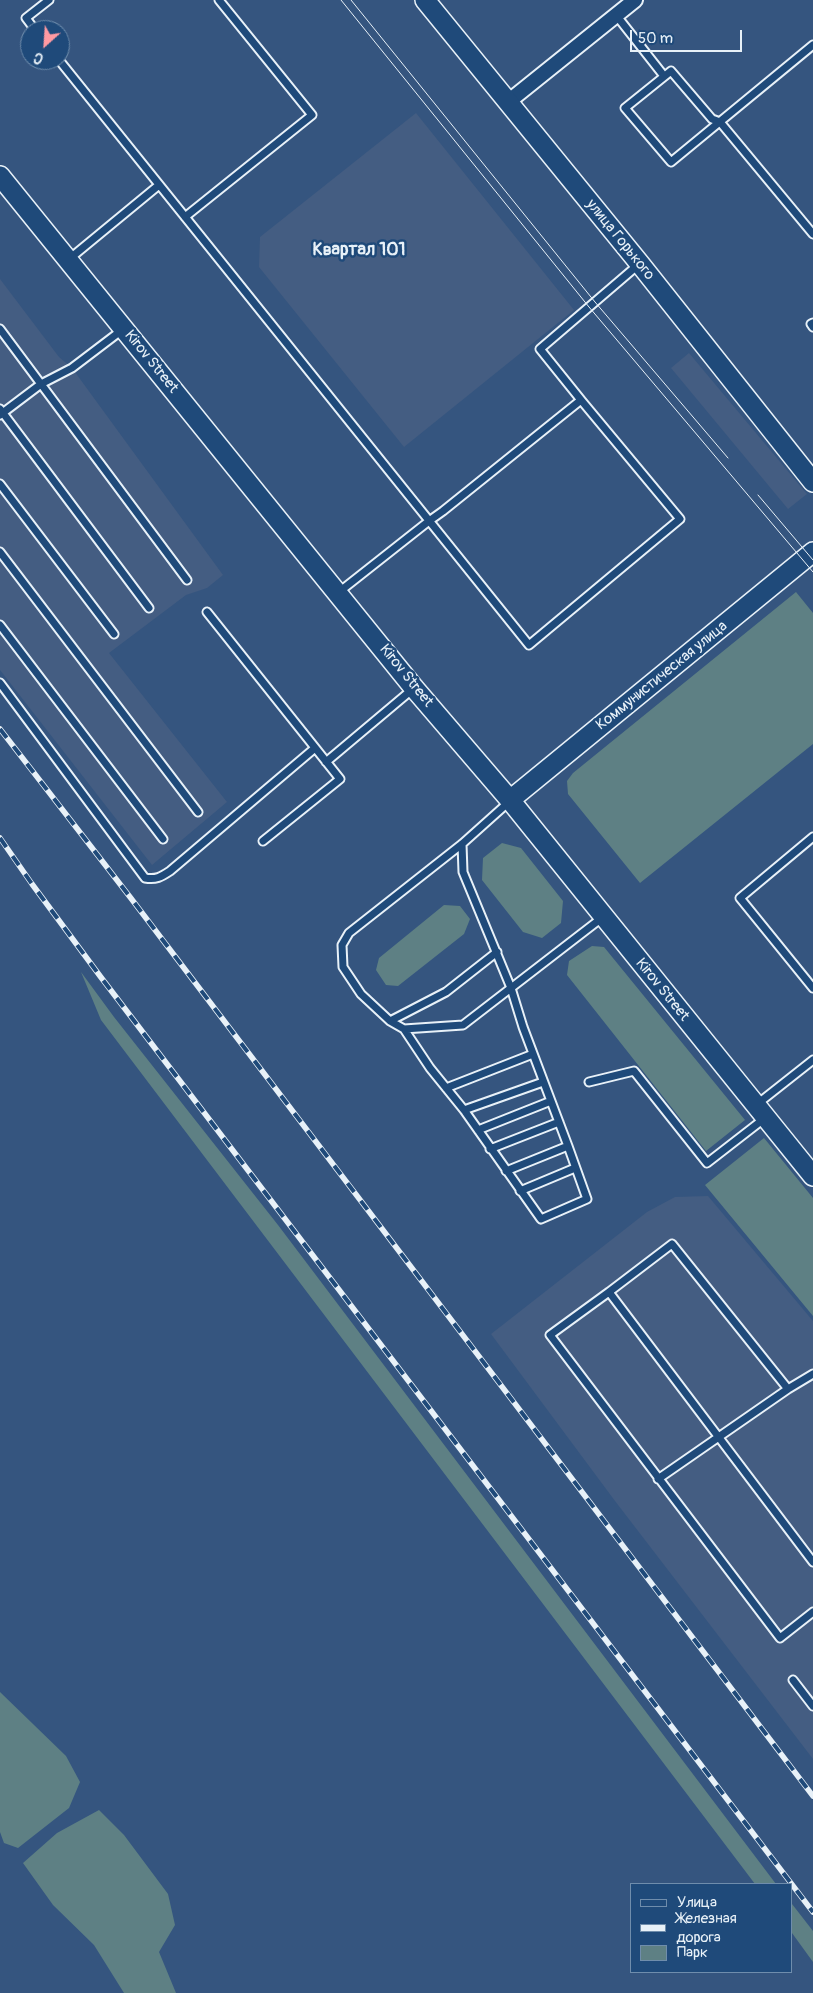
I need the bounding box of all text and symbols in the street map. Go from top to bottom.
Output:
north arrow [20,20,70,70]
scale bar [633,20,746,52]
text: 50 m [638,29,673,48]
text: С [31,49,46,68]
street label: улица Горького [582,196,658,284]
district label: Квартал 101 [312,239,406,261]
street label: Kirov Street [120,327,182,397]
street label: Коммунистическая улица [593,618,731,734]
street label: Kirov Street [375,641,437,711]
street label: Kirov Street [631,955,693,1025]
legend [630,1883,793,1973]
text: Улица [677,1893,717,1912]
text: Железная дорога [676,1909,737,1947]
text: Парк [677,1943,708,1962]

